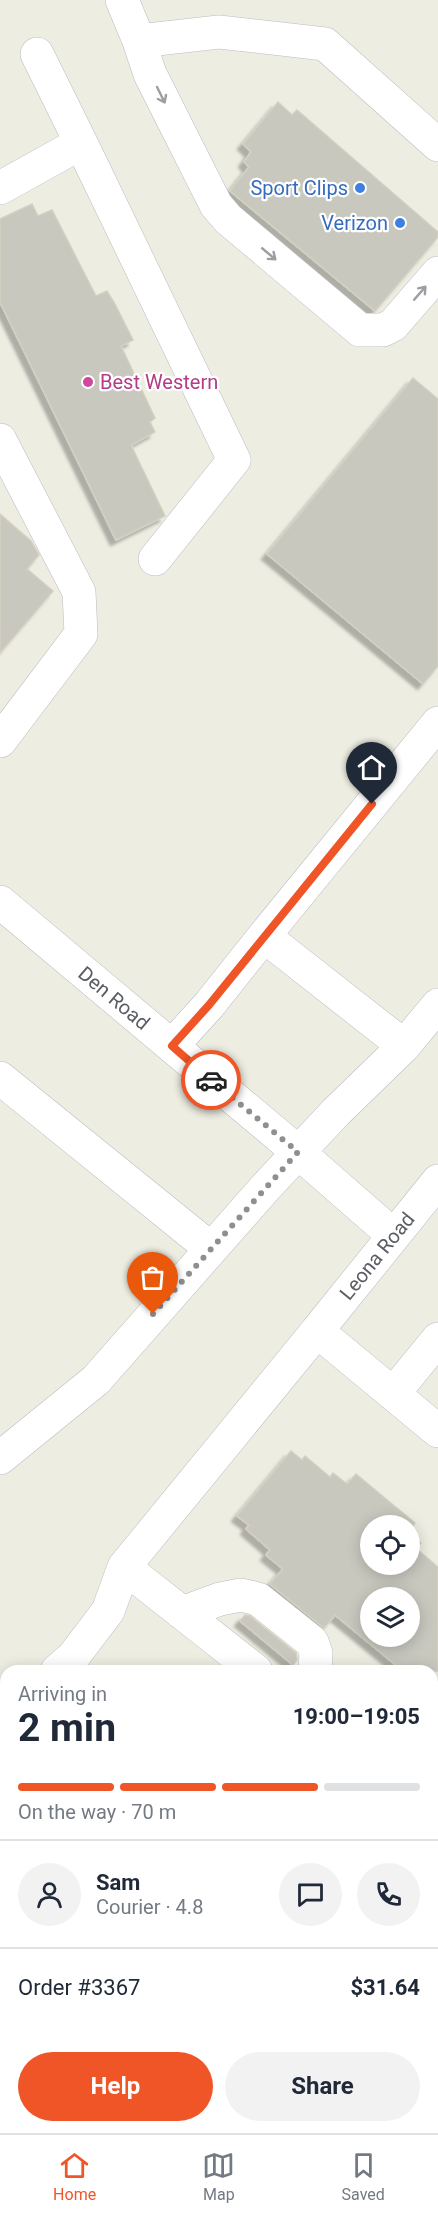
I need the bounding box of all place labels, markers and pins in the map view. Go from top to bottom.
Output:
place label: Sport Clips [250,176,348,200]
marker: Sport Clips [353,181,367,195]
place label: Verizon [321,211,388,235]
marker: Verizon [393,216,407,230]
place label: Best Western [100,370,218,394]
marker: Best Western [81,375,95,389]
pin [346,742,397,804]
pin [127,1252,178,1314]

